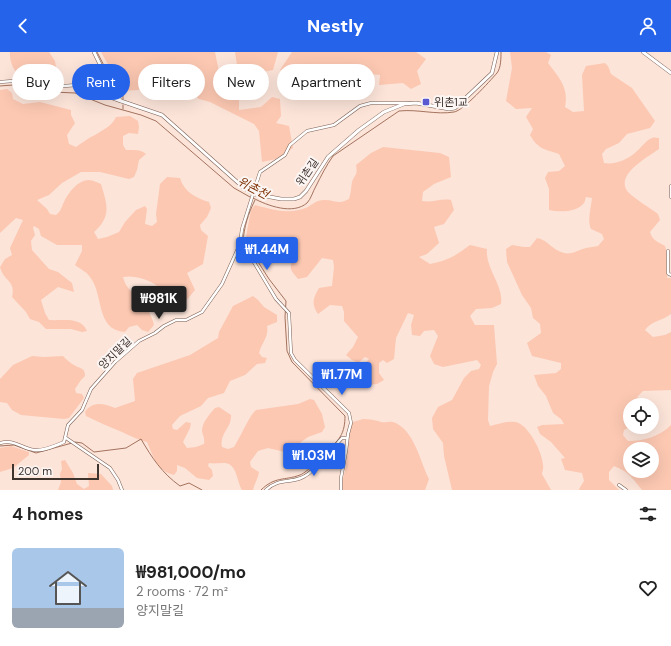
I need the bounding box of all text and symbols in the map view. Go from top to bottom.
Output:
text: Nestly [307,14,364,38]
icon: back [12,15,34,37]
icon: person [637,15,659,37]
chip: Buy [12,64,64,100]
chip: Rent [72,64,130,100]
chip: Filters [138,64,205,100]
chip: New [213,64,269,100]
chip: Apartment [277,64,375,100]
place label: 위촌1교 [434,95,468,109]
marker: 위촌1교 [421,97,431,107]
street label: 위촌길 [293,155,321,189]
water label: 위촌천 [235,173,273,204]
pin: ₩1.44M [234,237,300,271]
text: ₩1.44M [245,241,289,258]
pin: ₩981K [131,286,187,320]
text: ₩981K [140,290,178,307]
street label: 양지말길 [96,334,134,372]
pin: ₩1.77M [309,362,375,396]
text: ₩1.77M [322,366,362,383]
map controls [623,398,659,478]
button: locate [623,398,659,434]
button: layers [623,442,659,478]
pin: ₩1.03M [281,443,347,477]
text: ₩1.03M [292,447,336,464]
scale bar [12,462,99,481]
text: 200 m [18,464,52,478]
text: 4 homes [12,503,83,525]
icon: filters [637,503,659,525]
text: ₩981,000/mo [136,561,246,583]
icon: home [44,564,92,612]
icon: heart [637,577,659,599]
text: 2 rooms · 72 m² [136,583,228,600]
text: 양지말길 [136,602,184,619]

